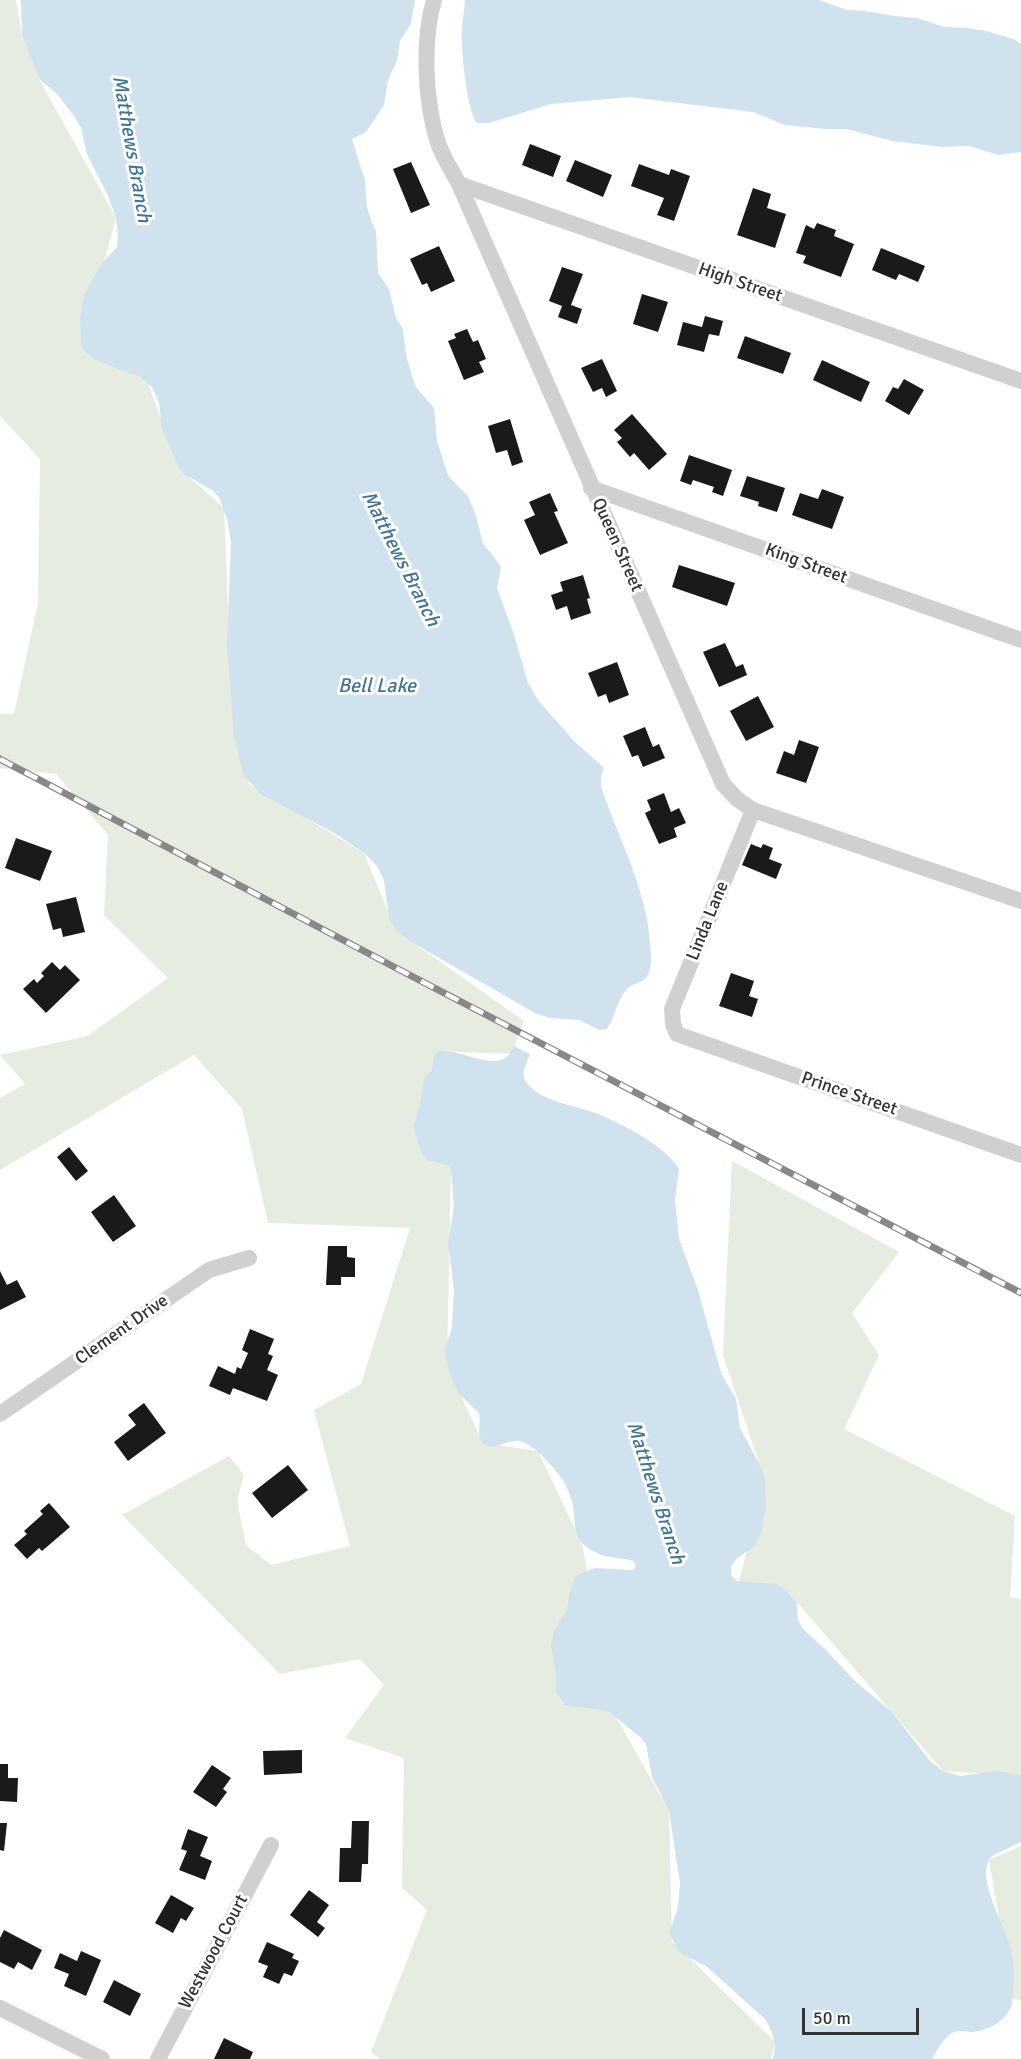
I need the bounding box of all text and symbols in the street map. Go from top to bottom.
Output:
water label: Matthews Branch [106,74,156,224]
street label: High Street [695,259,785,307]
water label: Matthews Branch [356,487,444,631]
street label: Queen Street [587,495,647,595]
street label: King Street [762,539,850,589]
water label: Bell Lake [338,675,416,699]
street label: Linda Lane [682,878,734,964]
street label: Prince Street [798,1068,900,1120]
street label: Clement Drive [71,1290,173,1370]
water label: Matthews Branch [621,1419,689,1567]
street label: Westwood Court [175,1891,253,2013]
scale bar [805,1996,922,2034]
text: 50 m [813,2007,851,2029]

